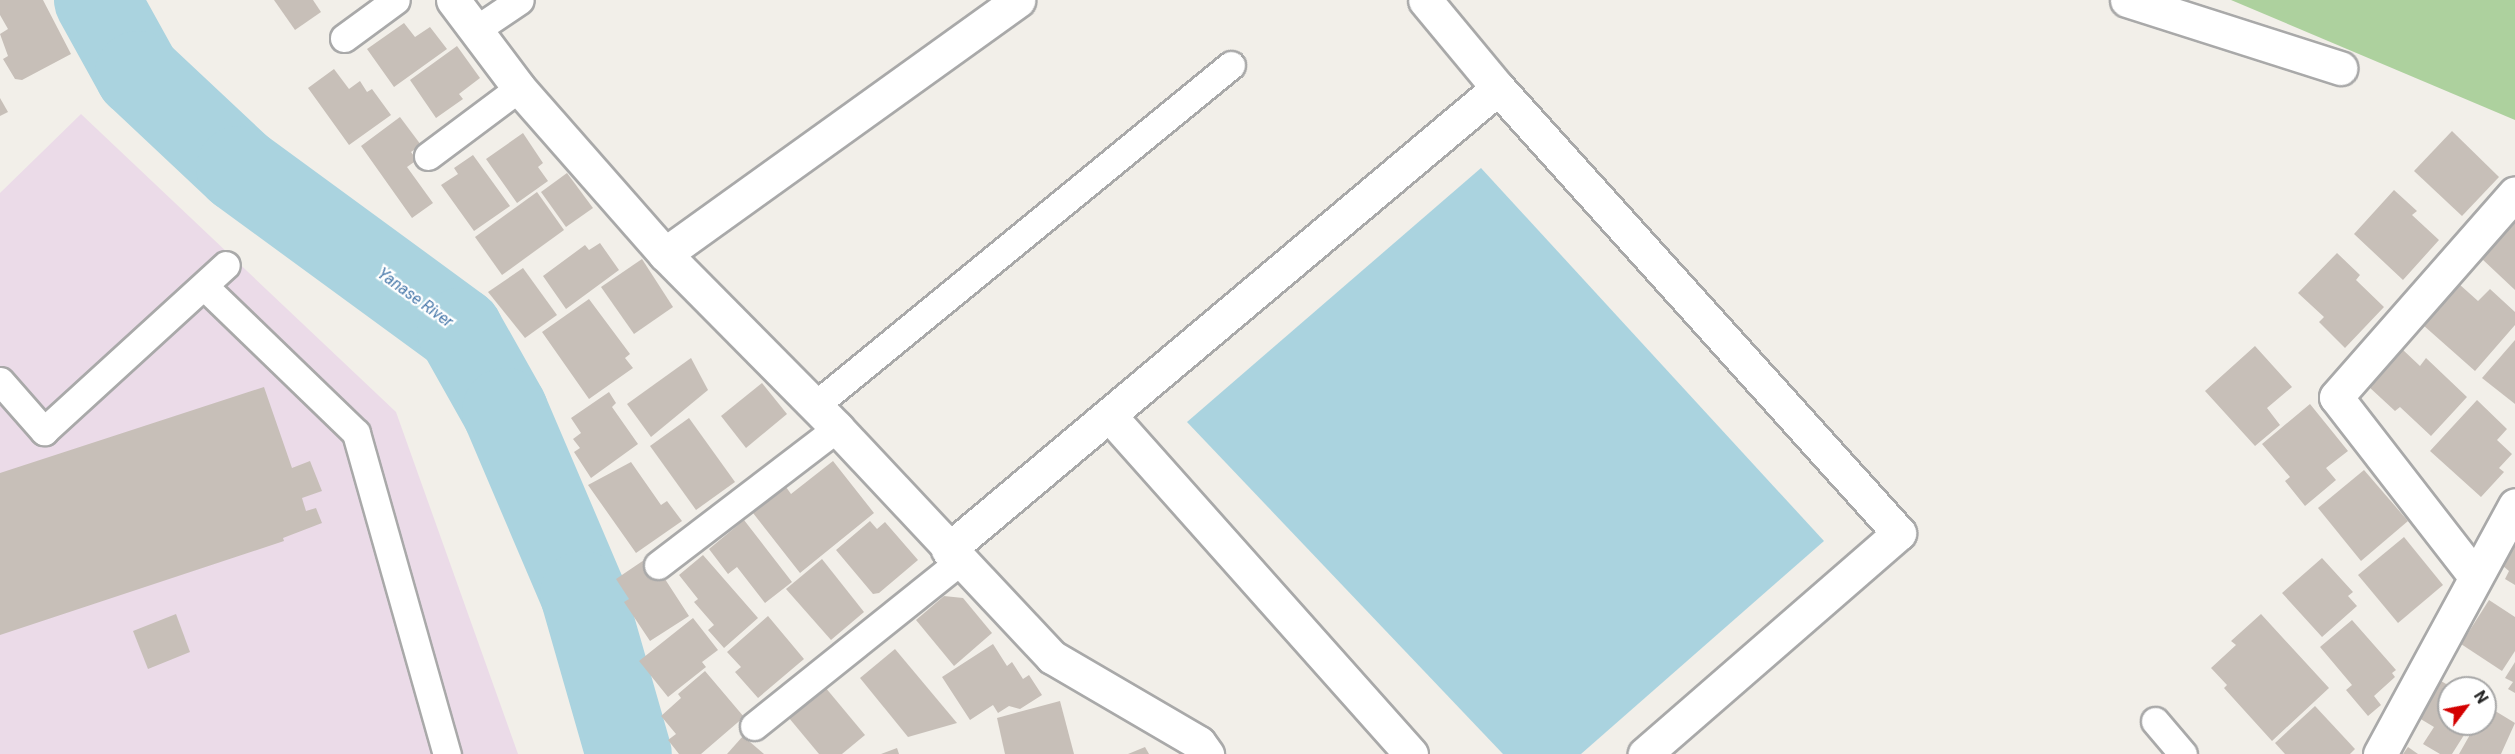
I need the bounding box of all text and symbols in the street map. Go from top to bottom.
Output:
water label: Yanase River [374,264,456,332]
north arrow [2437,676,2497,736]
text: N [2470,687,2492,707]

